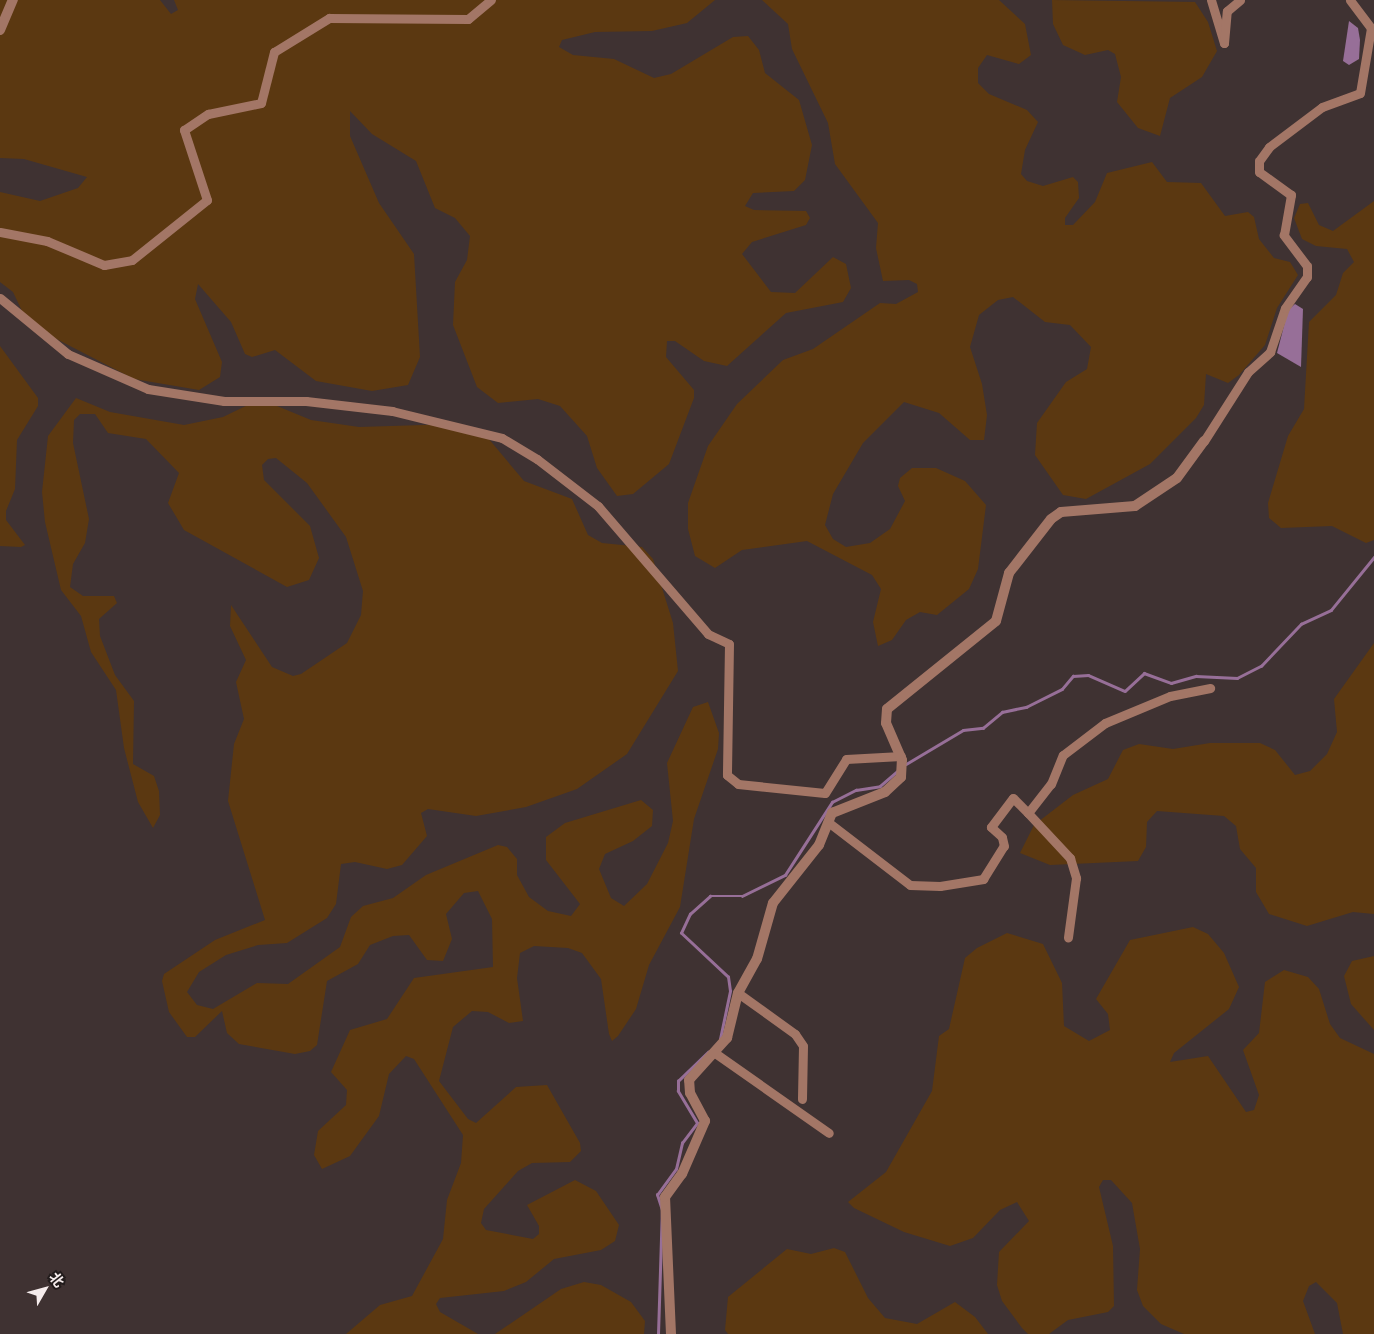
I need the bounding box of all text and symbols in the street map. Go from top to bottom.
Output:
north arrow [20,1264,70,1314]
text: 北 [45,1269,68,1291]

